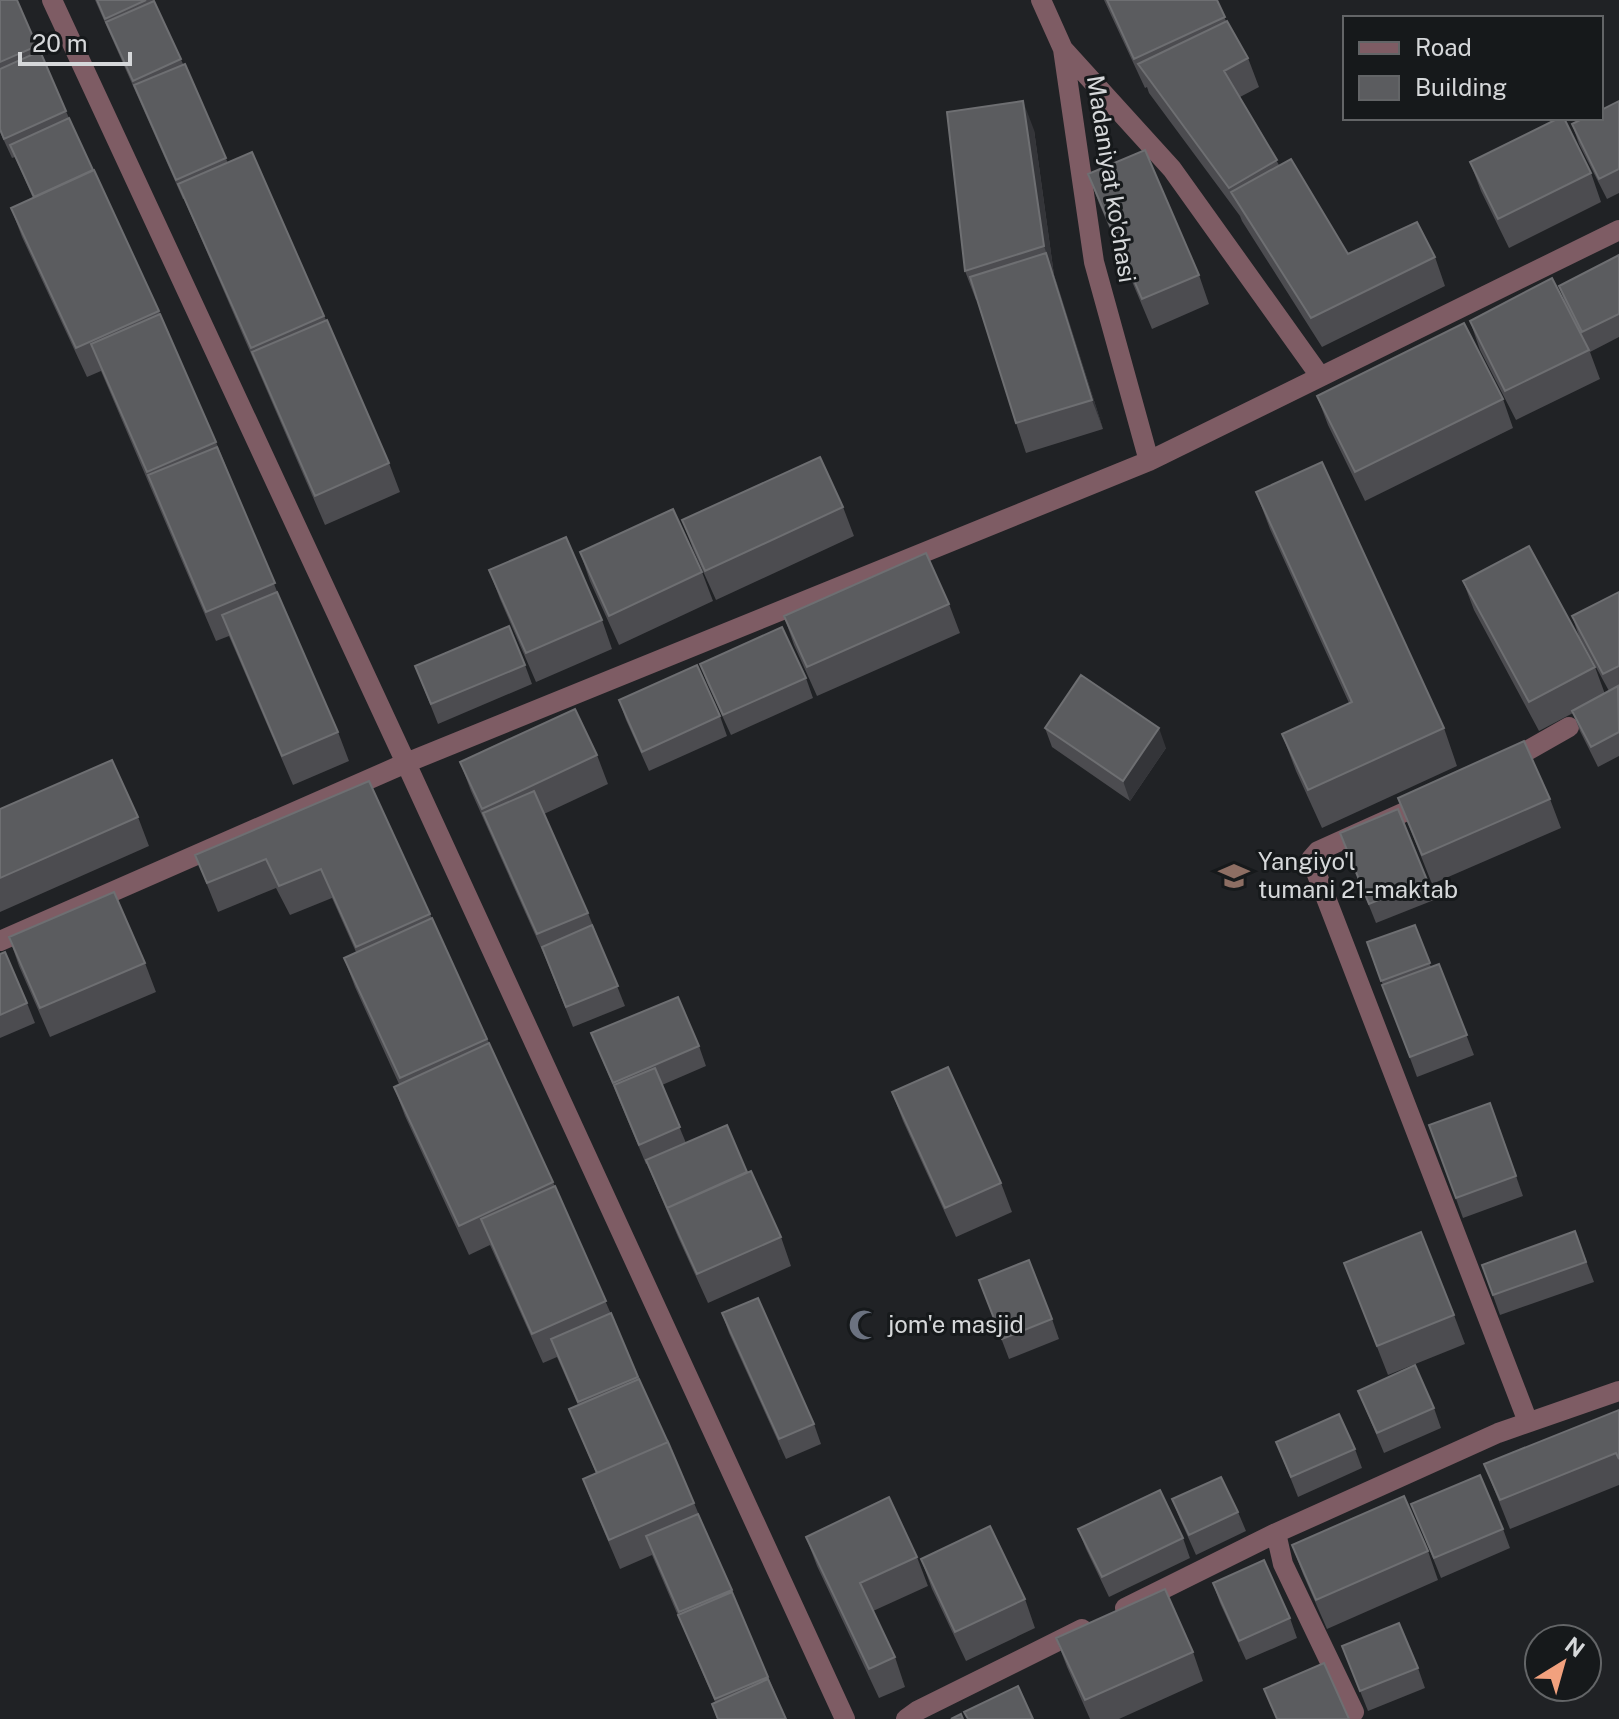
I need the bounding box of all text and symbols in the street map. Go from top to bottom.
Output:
scale bar [20,16,130,66]
legend [1343,16,1603,120]
text: 20 m [32,29,88,57]
text: Road [1415,33,1472,61]
street label: Madaniyat ko'chasi [1082,73,1142,285]
text: Building [1415,73,1507,101]
place label: Yangiyo'l tumani 21-maktab [1258,847,1458,903]
school or university icon: Yangiyo'l tumani 21-maktab [1217,859,1251,893]
mosque icon: jom'e masjid [847,1308,881,1342]
place label: jom'e masjid [887,1310,1024,1338]
north arrow [1523,1623,1603,1703]
text: N [1560,1631,1590,1663]

